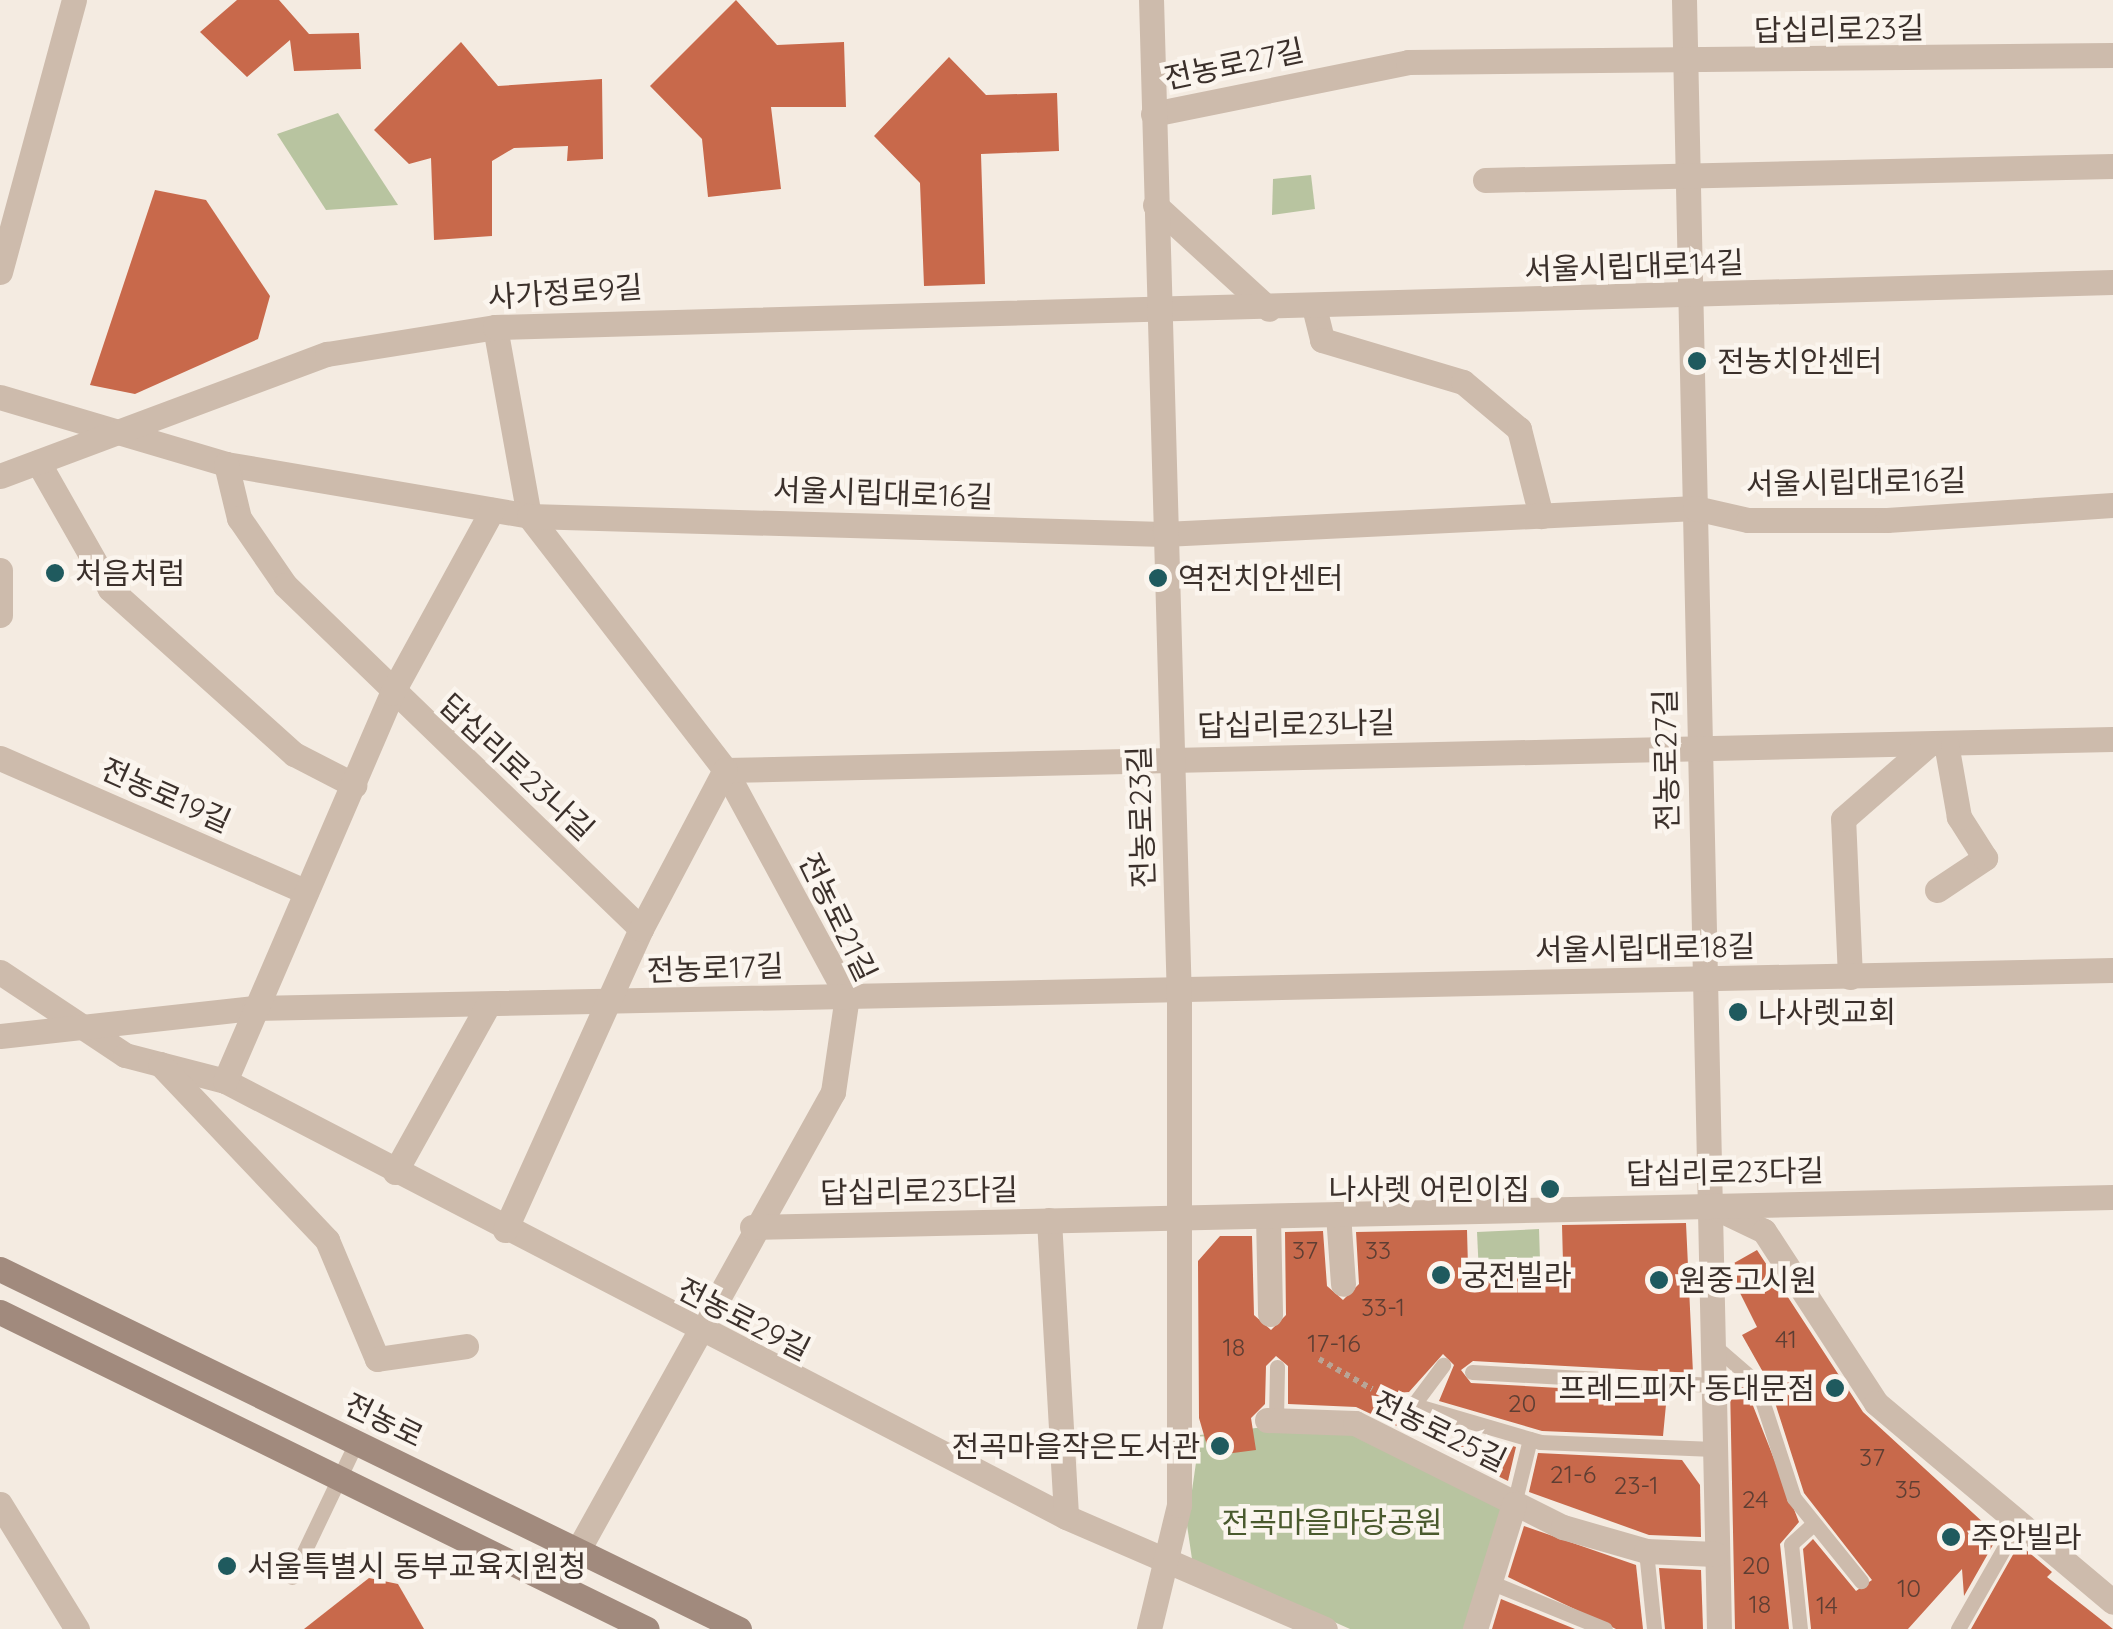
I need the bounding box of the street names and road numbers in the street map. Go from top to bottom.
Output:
street label: 답십리로23길 [1754,10,1924,48]
street label: 전농로27길 [1161,32,1307,96]
street label: 서울시립대로14길 [1524,244,1744,288]
street label: 사가정로9길 [487,269,643,315]
street label: 서울시립대로16길 [1745,462,1967,502]
street label: 서울시립대로16길 [772,471,994,515]
street label: 답십리로23나길 [432,686,602,848]
street label: 전농로27길 [1647,689,1685,831]
street label: 답십리로23나길 [1197,704,1395,744]
street label: 전농로23길 [1121,745,1161,889]
street label: 전농로19길 [96,750,236,840]
street label: 전농로21길 [792,847,884,987]
street label: 서울시립대로18길 [1534,928,1756,968]
street label: 전농로17길 [646,948,784,988]
street label: 답십리로23다길 [1626,1152,1824,1192]
street label: 답십리로23다길 [820,1171,1018,1211]
street label: 전농로29길 [672,1270,816,1368]
street label: 전농로25길 [1368,1383,1512,1479]
street label: 전농로 [339,1386,429,1454]

